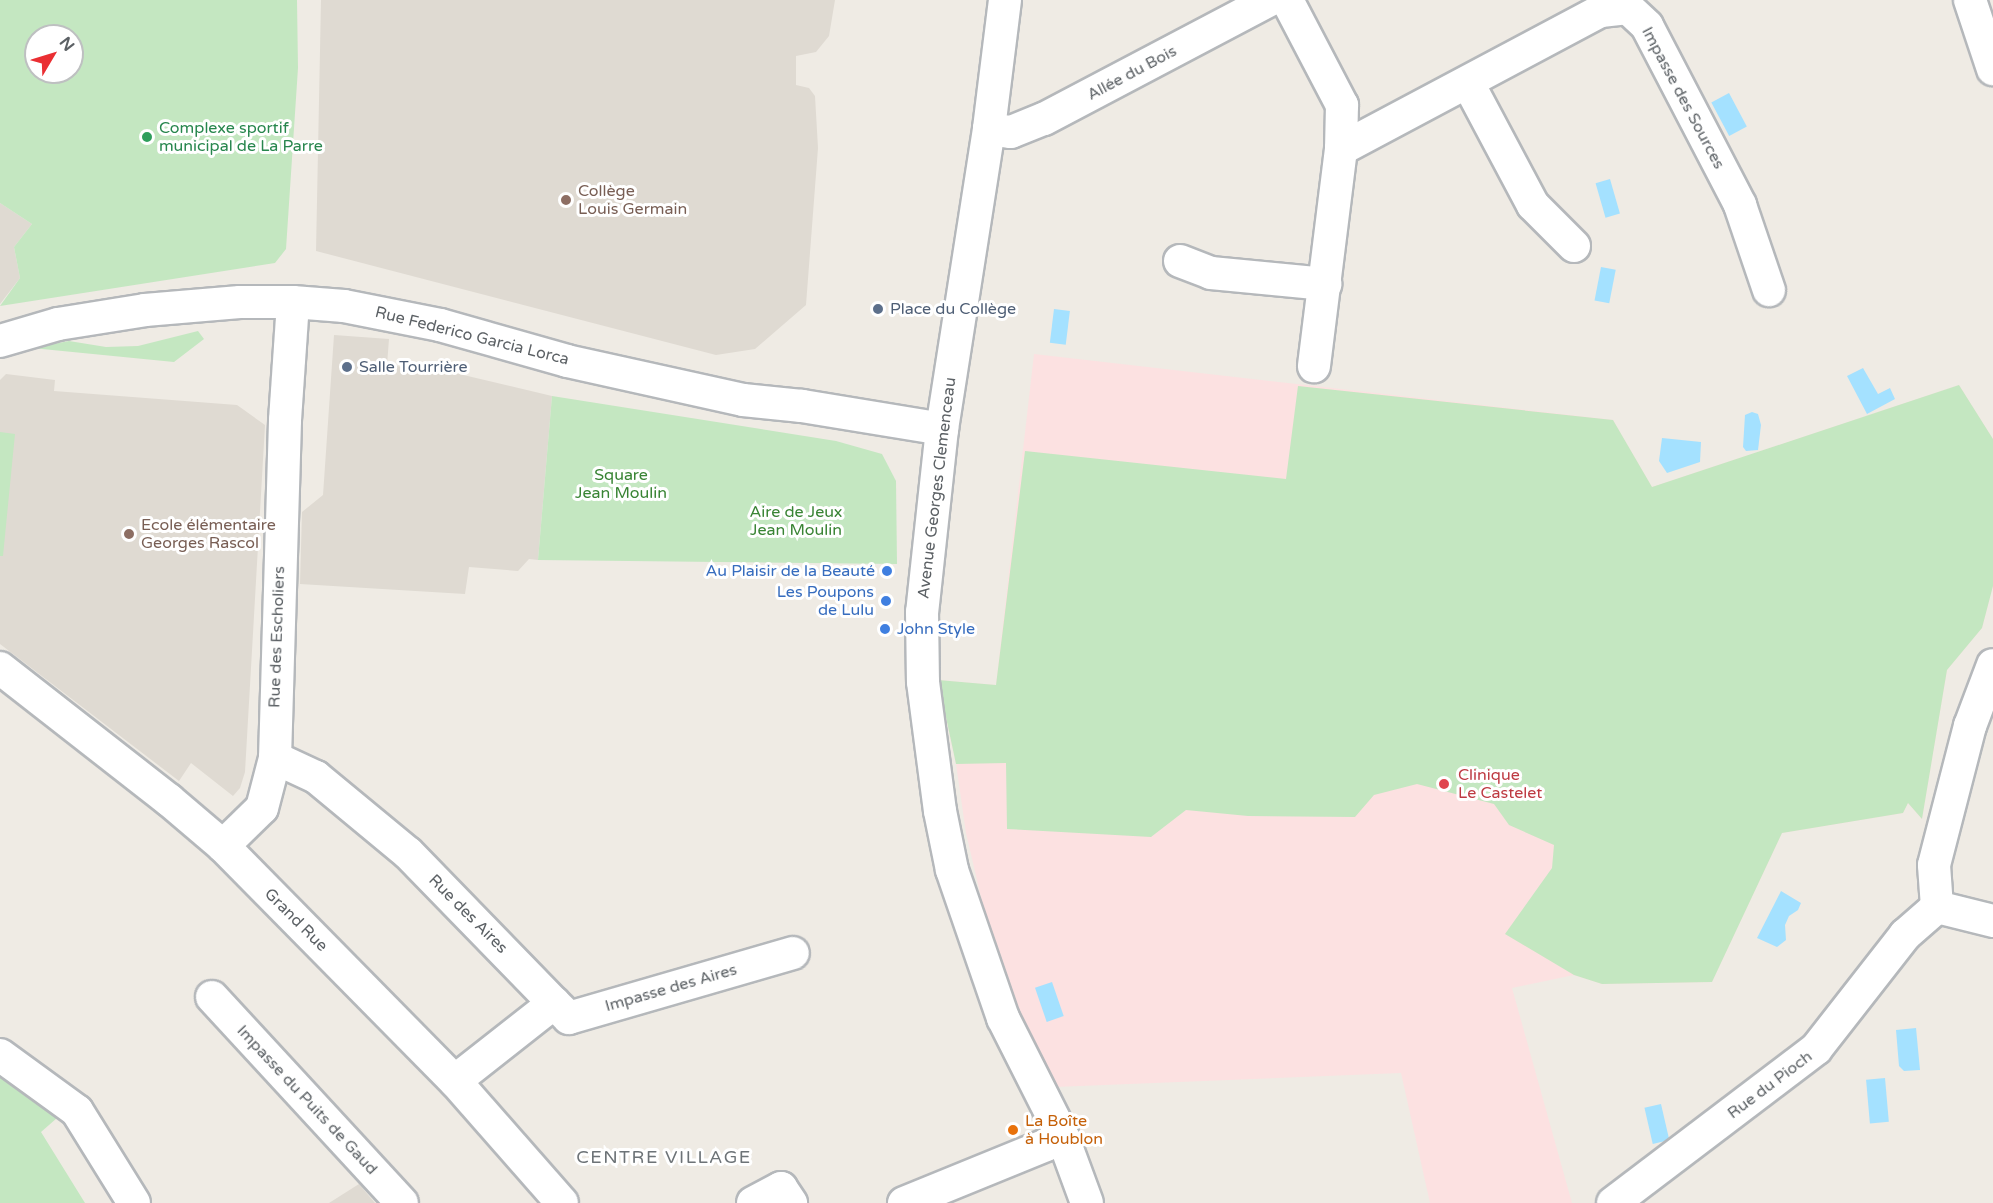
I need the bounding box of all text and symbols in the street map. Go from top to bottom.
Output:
north arrow [24,24,84,84]
street label: Impasse des Sources [1637,24,1729,172]
text: N [55,33,78,55]
street label: Allée du Bois [1084,41,1180,105]
place label: Complexe sportif municipal de La Parre [159,118,323,156]
marker: Complexe sportif municipal de La Parre [140,130,154,144]
place label: Collège Louis Germain [578,181,687,219]
marker: Collège Louis Germain [559,193,573,207]
place label: Place du Collège [890,299,1016,319]
marker: Place du Collège [871,302,885,316]
street label: Rue Federico Garcia Lorca [373,303,571,369]
place label: Salle Tourrière [359,357,467,377]
marker: Salle Tourrière [340,360,354,374]
street label: Avenue Georges Clemenceau [914,376,960,600]
park label: Square Jean Moulin [575,465,667,503]
park label: Aire de Jeux Jean Moulin [750,502,842,540]
place label: Ecole élémentaire Georges Rascol [141,515,276,553]
marker: Ecole élémentaire Georges Rascol [122,527,136,541]
place label: Au Plaisir de la Beauté [706,561,875,581]
marker: Au Plaisir de la Beauté [880,564,894,578]
street label: Rue des Escholiers [265,566,289,708]
place label: Les Poupons de Lulu [777,582,874,620]
marker: Les Poupons de Lulu [879,594,893,608]
place label: John Style [897,619,975,639]
marker: John Style [878,622,892,636]
place label: Clinique Le Castelet [1458,765,1542,803]
marker: Clinique Le Castelet [1435,775,1453,793]
street label: Rue des Aires [425,871,511,957]
street label: Grand Rue [260,884,332,956]
street label: Impasse des Aires [603,960,739,1016]
street label: Impasse du Puits de Gaud [233,1021,381,1179]
street label: Rue du Pioch [1724,1047,1816,1123]
place label: La Boîte à Houblon [1025,1111,1103,1149]
marker: La Boîte à Houblon [1006,1123,1020,1137]
district label: CENTRE VILLAGE [576,1146,752,1168]

